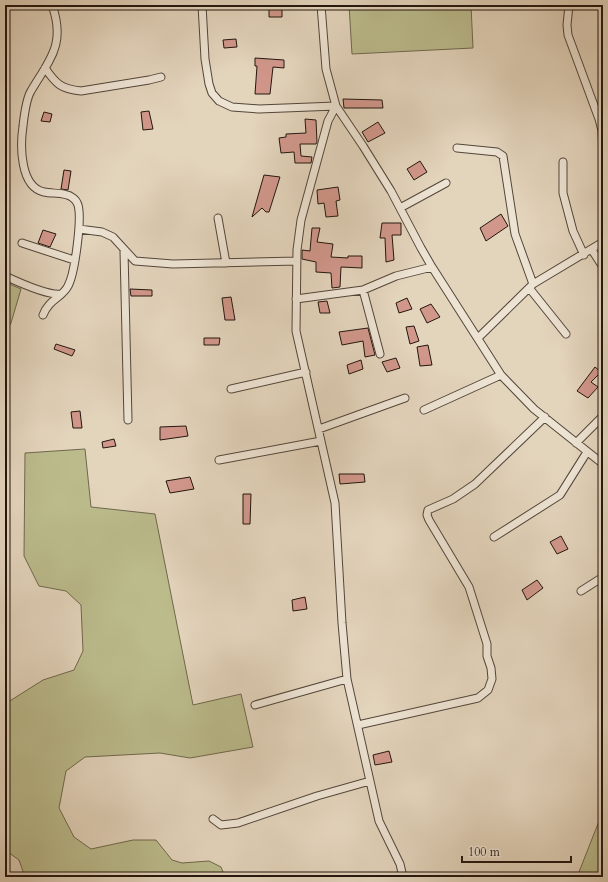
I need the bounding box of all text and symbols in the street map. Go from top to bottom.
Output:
scale bar [462,838,571,864]
text: 100 m [468,844,501,860]

